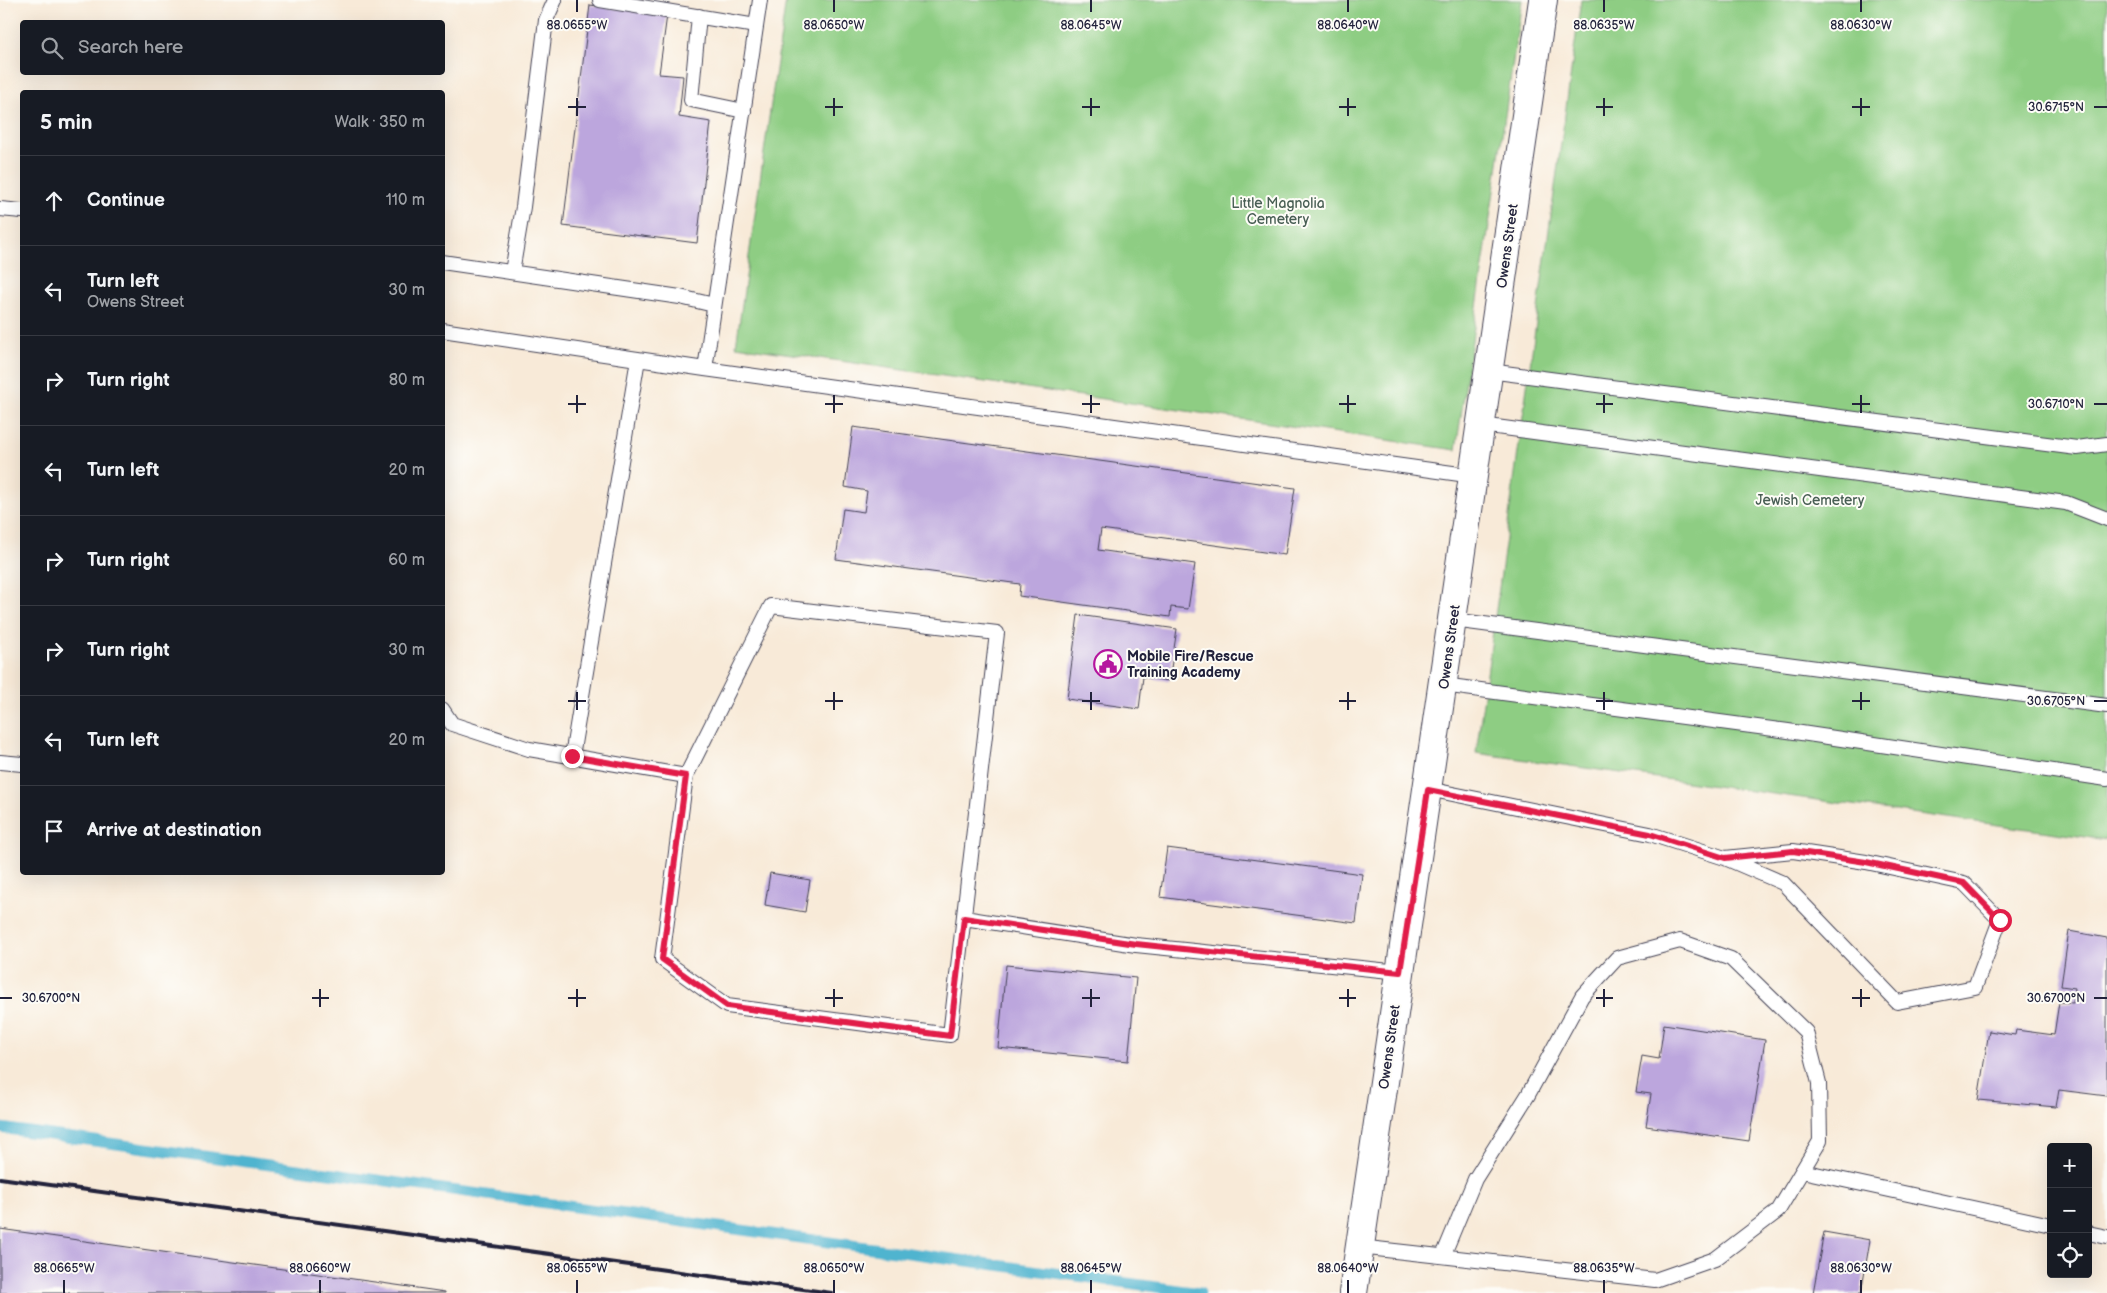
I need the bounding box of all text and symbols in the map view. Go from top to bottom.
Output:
text: 88.0655°W [547,18,607,33]
text: 88.0650°W [803,18,865,33]
text: 88.0645°W [1060,18,1122,33]
text: 88.0640°W [1317,18,1379,33]
text: 88.0635°W [1573,18,1635,33]
text: 88.0630°W [1830,18,1892,33]
search box [20,20,445,75]
icon: search [38,34,66,62]
text: Search here [78,36,183,59]
text: 30.6715°N [2028,100,2084,115]
text: 5 min [40,110,93,135]
text: Walk · 350 m [334,113,425,132]
icon: ahead [40,187,68,215]
text: Continue [87,189,165,212]
text: 110 m [386,191,425,210]
park label: Little Magnolia Cemetery [1231,195,1325,228]
street label: Owens Street [1493,202,1522,289]
text: Turn left [87,270,159,293]
icon: left [40,277,68,305]
text: 30 m [388,281,425,300]
text: Owens Street [87,293,184,312]
icon: right [40,367,68,395]
text: Turn right [87,369,170,392]
text: 80 m [389,371,425,390]
text: 30.6710°N [2028,397,2084,412]
icon: left [40,457,68,485]
text: Turn left [87,459,159,482]
text: 20 m [389,461,425,480]
park label: Jewish Cemetery [1756,492,1865,509]
icon: right [40,547,68,575]
text: Turn right [87,549,170,572]
text: 60 m [388,551,425,570]
street label: Owens Street [1435,603,1464,690]
icon: right [40,637,68,665]
text: Turn right [87,639,170,662]
text: 30 m [388,641,425,660]
place label: Mobile Fire/Rescue Training Academy [1127,648,1254,681]
public building icon: Mobile Fire/Rescue Training Academy [1093,649,1123,679]
text: 30.6705°N [2027,694,2085,709]
icon: left [40,727,68,755]
text: Turn left [87,729,159,752]
text: 20 m [389,731,425,750]
route end [561,745,584,768]
icon: arrive [40,817,68,845]
text: Arrive at destination [87,819,262,842]
route start [1989,909,2012,932]
text: 30.6700°N [22,991,80,1006]
text: 30.6700°N [2027,991,2085,1006]
street label: Owens Street [1375,1003,1404,1090]
map controls [2047,1143,2092,1278]
button: + [2047,1143,2092,1188]
button: − [2047,1188,2092,1233]
button: locate [2047,1233,2092,1278]
text: 88.0665°W [33,1261,95,1276]
text: 88.0660°W [289,1261,351,1276]
text: 88.0655°W [547,1261,607,1276]
text: 88.0650°W [803,1261,865,1276]
text: 88.0645°W [1060,1261,1122,1276]
text: 88.0640°W [1317,1261,1379,1276]
text: 88.0635°W [1573,1261,1635,1276]
text: 88.0630°W [1830,1261,1892,1276]

